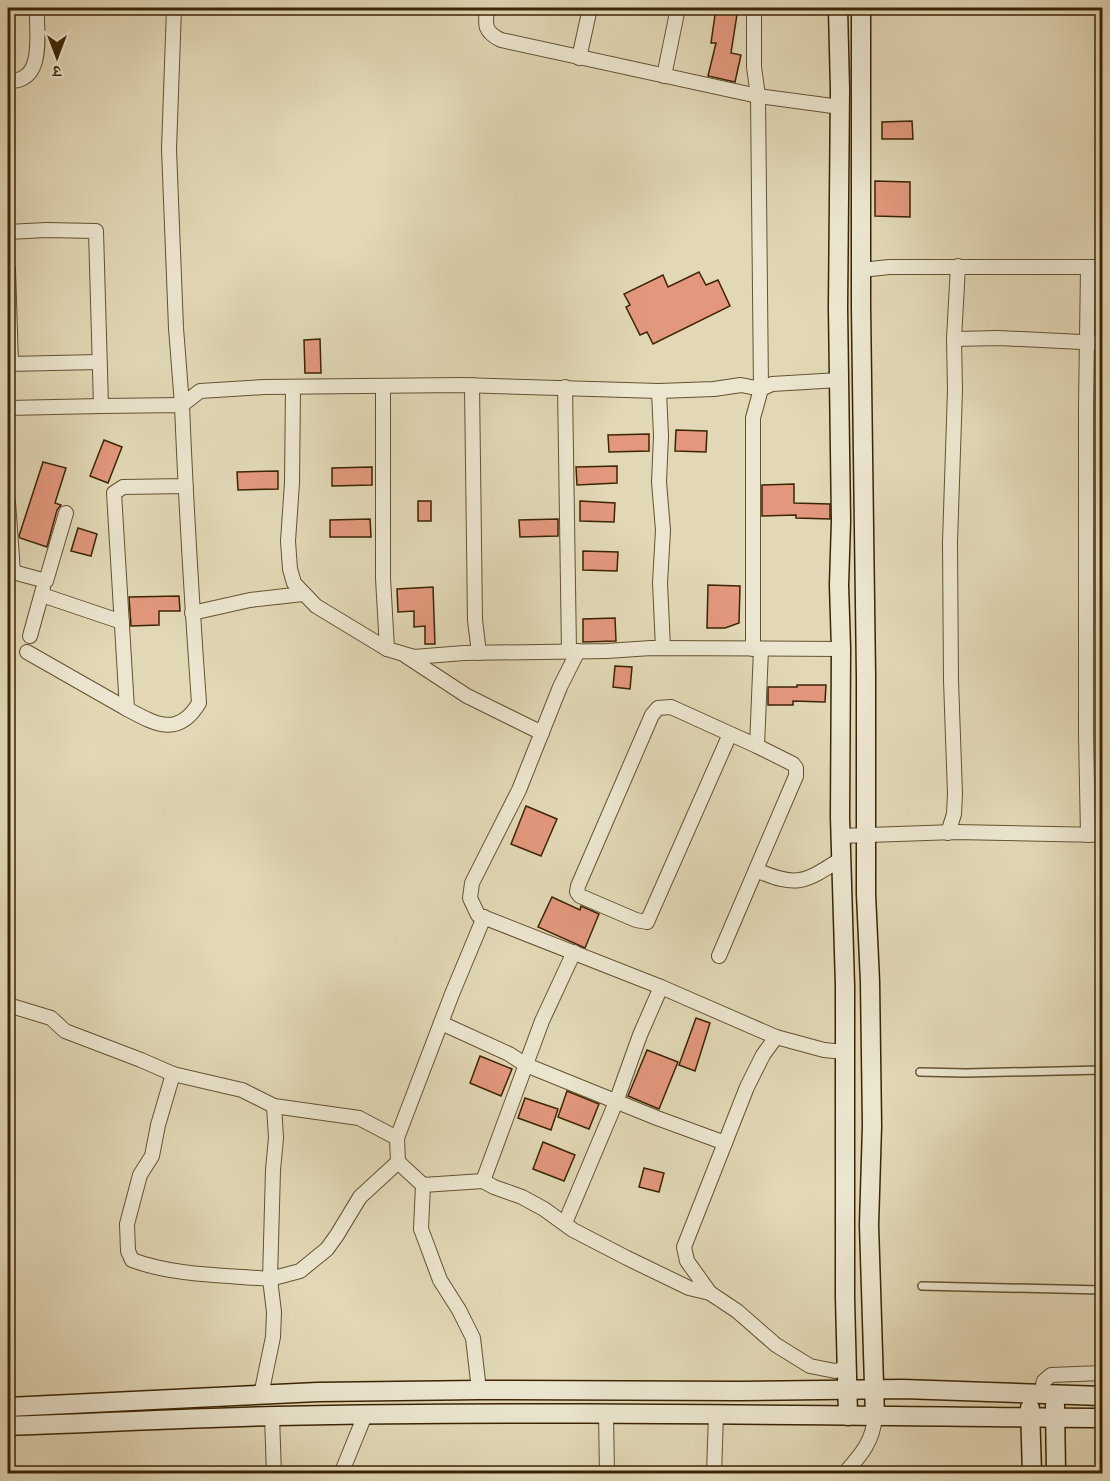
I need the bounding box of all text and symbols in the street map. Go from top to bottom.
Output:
north arrow [27,27,87,87]
text: उ [51,61,62,81]

